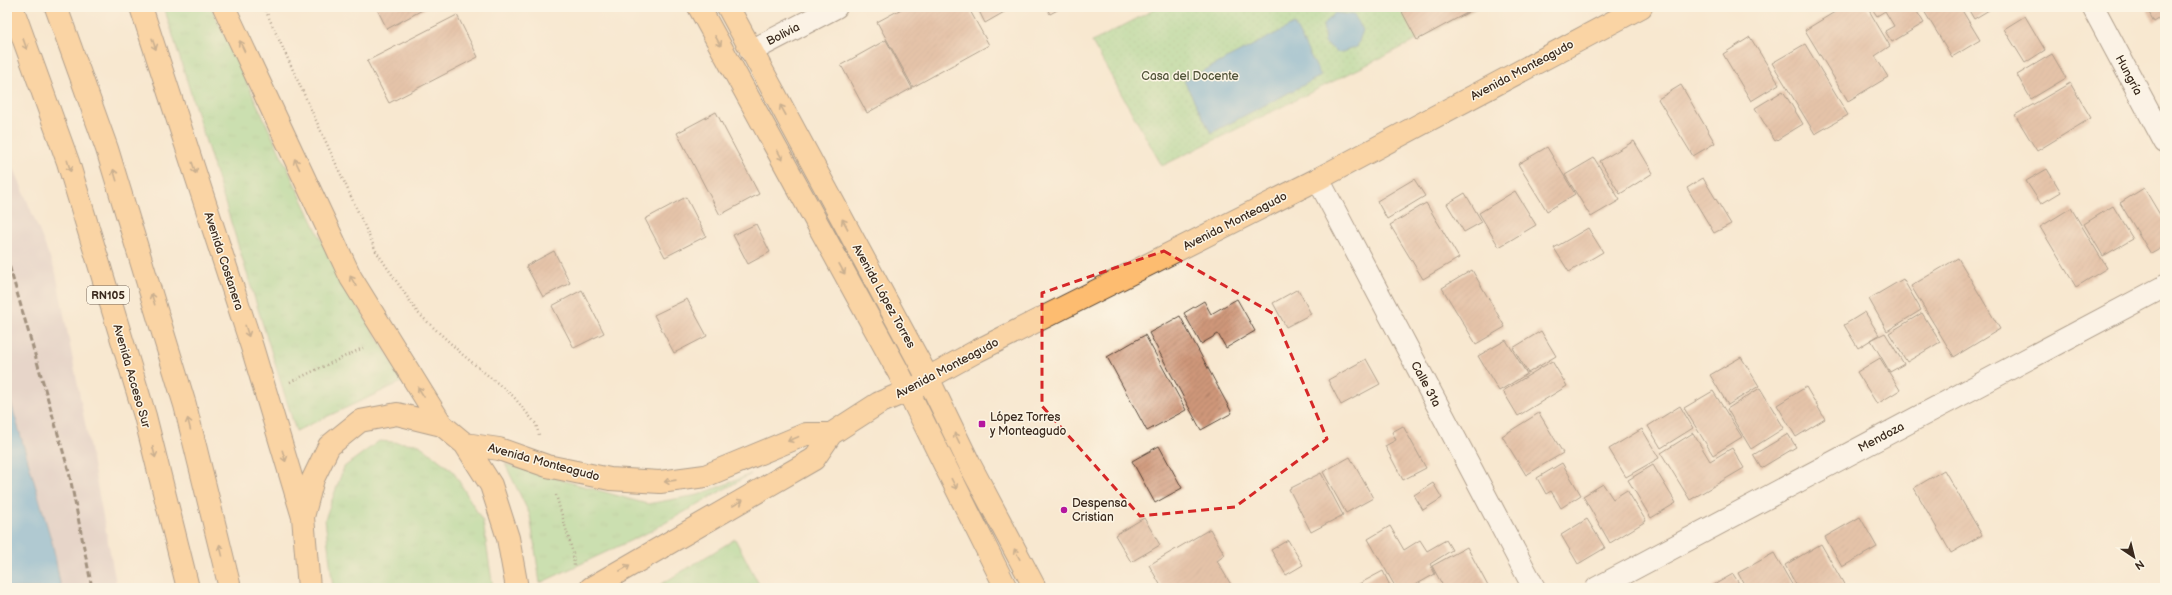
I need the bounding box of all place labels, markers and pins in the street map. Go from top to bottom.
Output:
place label: López Torres y Monteagudo [989,410,1067,439]
marker: López Torres y Monteagudo [977,419,987,429]
place label: Despensa Cristian [1072,496,1127,525]
marker: Despensa Cristian [1059,505,1069,515]

